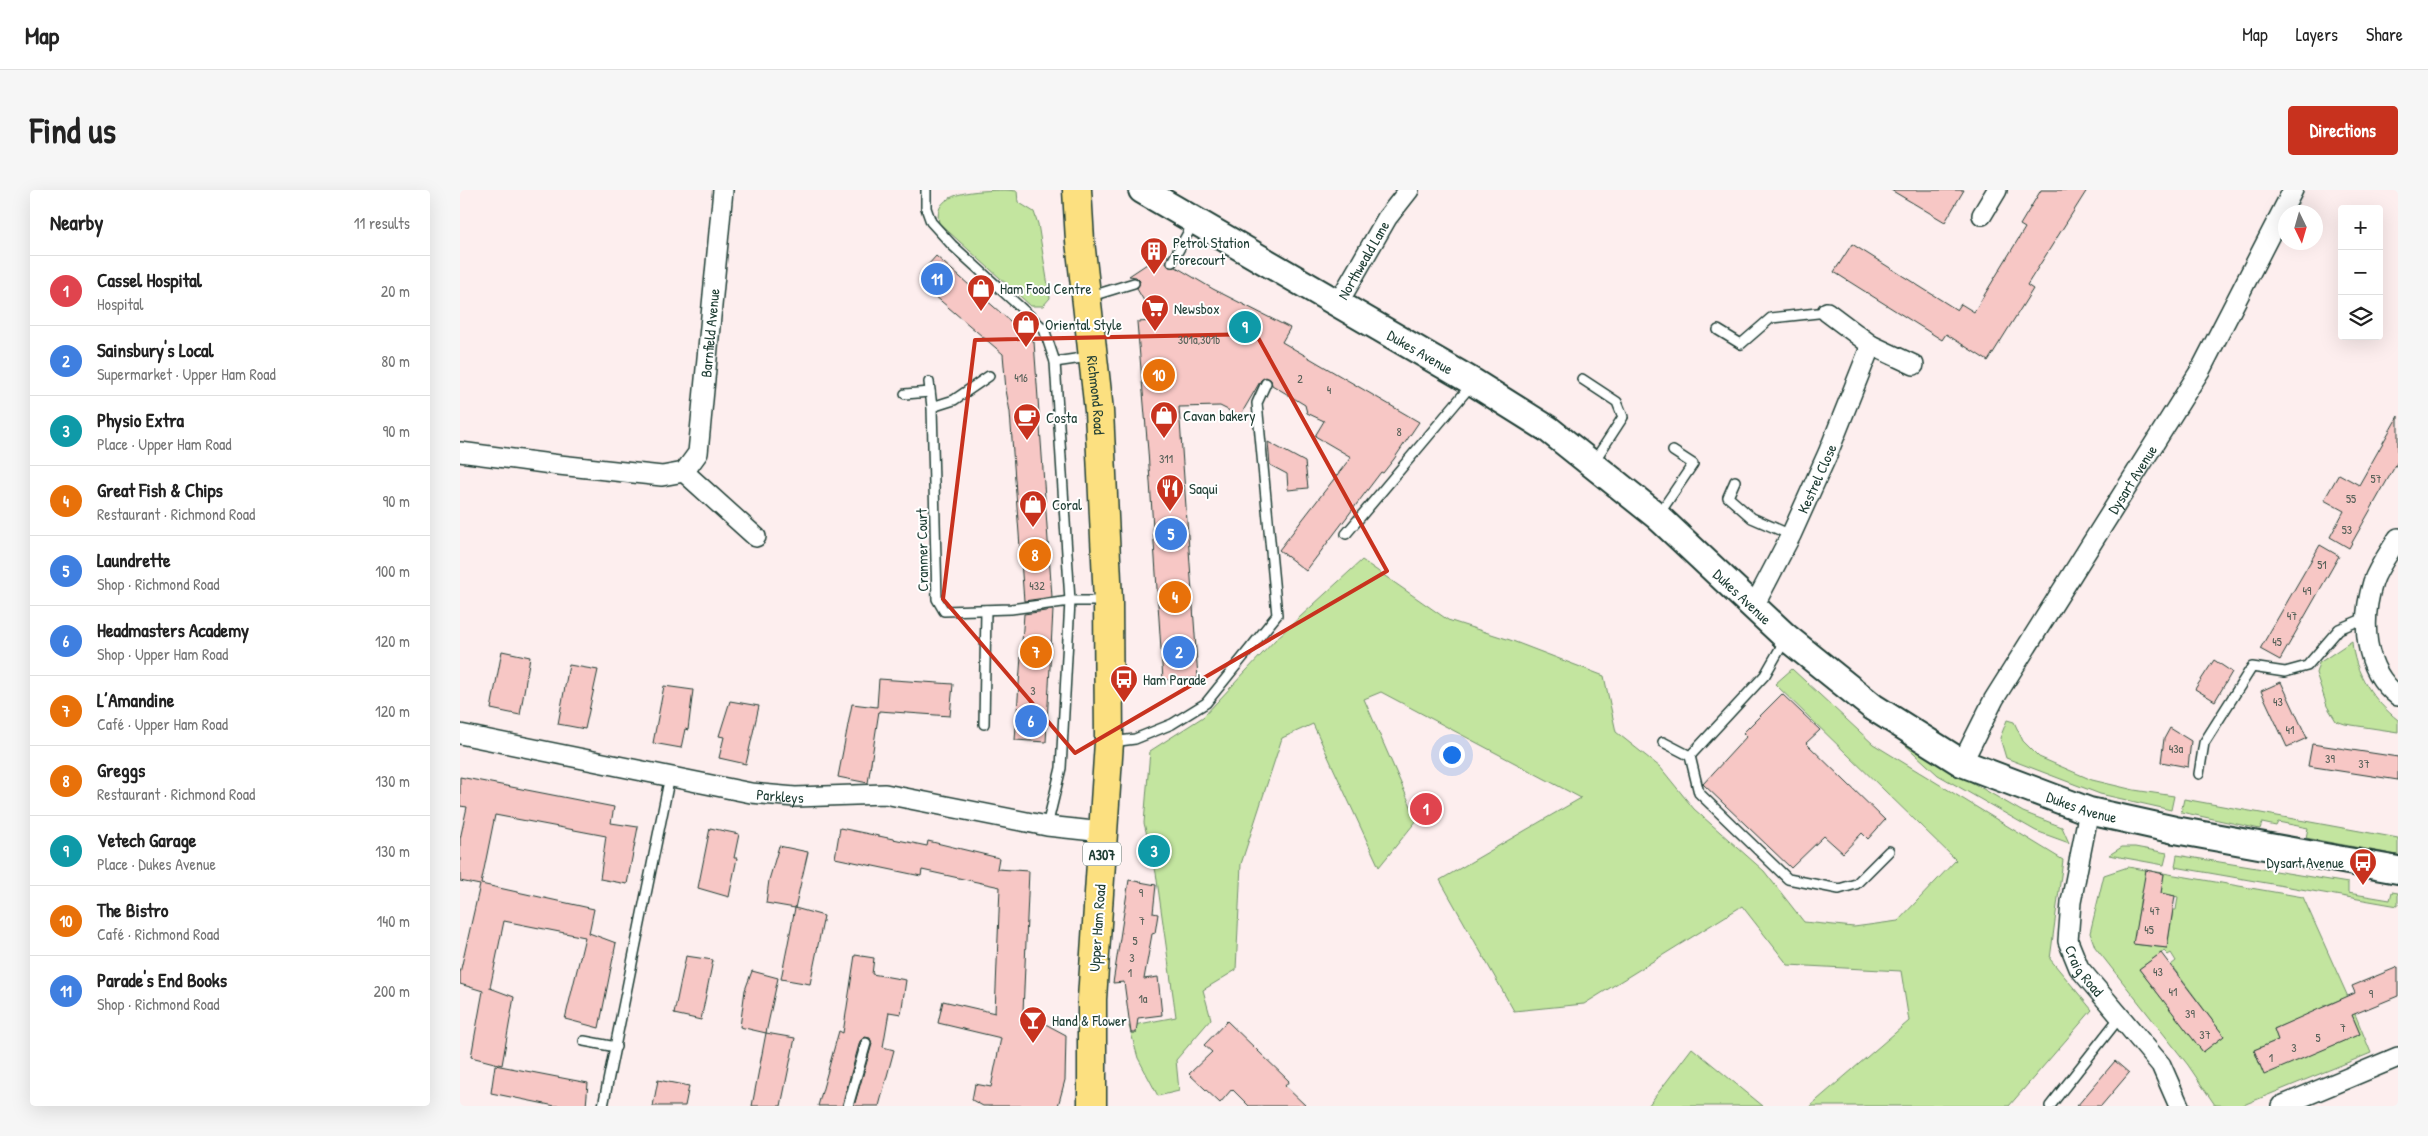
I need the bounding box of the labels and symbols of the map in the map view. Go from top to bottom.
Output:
north arrow [2278,205,2323,250]
street label: Northweald Lane [1332,217,1394,303]
place label: Petrol Station Forecourt [1172,232,1250,270]
building icon: Petrol Station Forecourt [1139,236,1169,275]
pin: 11 [921,260,953,298]
shop icon: Ham Food Centre [966,273,996,312]
place label: Ham Food Centre [1000,278,1091,299]
street label: Barnfield Avenue [695,287,724,378]
supermarket icon: Newsbox [1140,293,1170,332]
place label: Newsbox [1174,298,1220,319]
pin: 9 [1229,308,1261,346]
shop icon: Oriental Style [1011,309,1041,348]
place label: Oriental Style [1045,314,1122,335]
street label: Dukes Avenue [1384,324,1457,379]
house number: 301a,301b [1178,331,1220,348]
street label: Richmond Road [1082,354,1111,435]
pin: 10 [1143,356,1175,394]
house number: 416 [1014,369,1028,386]
house number: 2 [1297,370,1303,387]
house number: 4 [1327,381,1332,398]
shop icon: Cavan bakery [1149,400,1179,439]
cafe icon: Costa [1012,402,1042,441]
place label: Cavan bakery [1183,405,1256,426]
place label: Costa [1046,407,1077,428]
house number: 8 [1396,423,1402,440]
street label: Kestrel Close [1792,441,1841,517]
street label: Dysart Avenue [2102,441,2161,518]
house number: 311 [1159,450,1173,467]
house number: 57 [2370,470,2382,487]
restaurant icon: Saqui [1155,473,1185,512]
place label: Saqui [1189,478,1218,499]
shop icon: Coral [1018,489,1048,528]
house number: 55 [2346,490,2356,507]
place label: Coral [1052,494,1082,515]
street label: Cranmer Court [911,507,933,592]
pin: 5 [1155,515,1187,553]
house number: 53 [2342,521,2352,538]
pin: 8 [1019,536,1051,574]
house number: 51 [2317,556,2327,573]
street label: Dukes Avenue [1709,564,1776,629]
house number: 432 [1029,577,1045,594]
pin: 4 [1159,578,1191,616]
house number: 49 [2303,582,2312,599]
house number: 47 [2287,607,2297,624]
pin: 7 [1020,633,1052,671]
pin: 2 [1163,633,1195,671]
house number: 45 [2272,633,2282,650]
bus stop icon: Ham Parade [1109,664,1139,703]
place label: Ham Parade [1143,669,1206,690]
house number: 3 [1030,682,1036,699]
house number: 43 [2273,693,2283,710]
pin: 6 [1015,702,1047,740]
house number: 41 [2286,721,2294,738]
house number: 43a [2169,740,2184,757]
your location [1439,742,1465,768]
house number: 39 [2325,750,2335,767]
house number: 37 [2358,755,2370,772]
street label: Parkleys [755,783,804,808]
street label: Dukes Avenue [2044,785,2119,827]
pin: 1 [1410,790,1442,828]
pin: 3 [1138,832,1170,870]
road number: A307 [1083,842,1121,866]
bus stop icon: Dysart Avenue [2348,847,2378,886]
place label: Dysart Avenue [2266,852,2344,873]
street label: Upper Ham Road [1083,884,1111,972]
house number: 9 [1139,884,1144,901]
house number: 47 [2150,902,2160,919]
house number: 7 [1139,912,1145,929]
house number: 45 [2144,921,2154,938]
house number: 5 [1132,932,1138,949]
street label: Craig Road [2060,942,2109,1001]
house number: 3 [1129,949,1135,966]
house number: 43 [2153,963,2163,980]
house number: 1 [1128,964,1132,981]
house number: 41 [2169,983,2177,1000]
house number: 9 [2369,985,2374,1002]
house number: 1a [1138,990,1148,1007]
bar icon: Hand & Flower [1018,1005,1048,1044]
house number: 39 [2185,1005,2195,1022]
place label: Hand & Flower [1052,1010,1127,1031]
house number: 7 [2340,1019,2346,1036]
house number: 37 [2199,1026,2211,1043]
house number: 5 [2315,1029,2321,1046]
house number: 3 [2291,1039,2297,1056]
house number: 1 [2269,1049,2273,1066]

